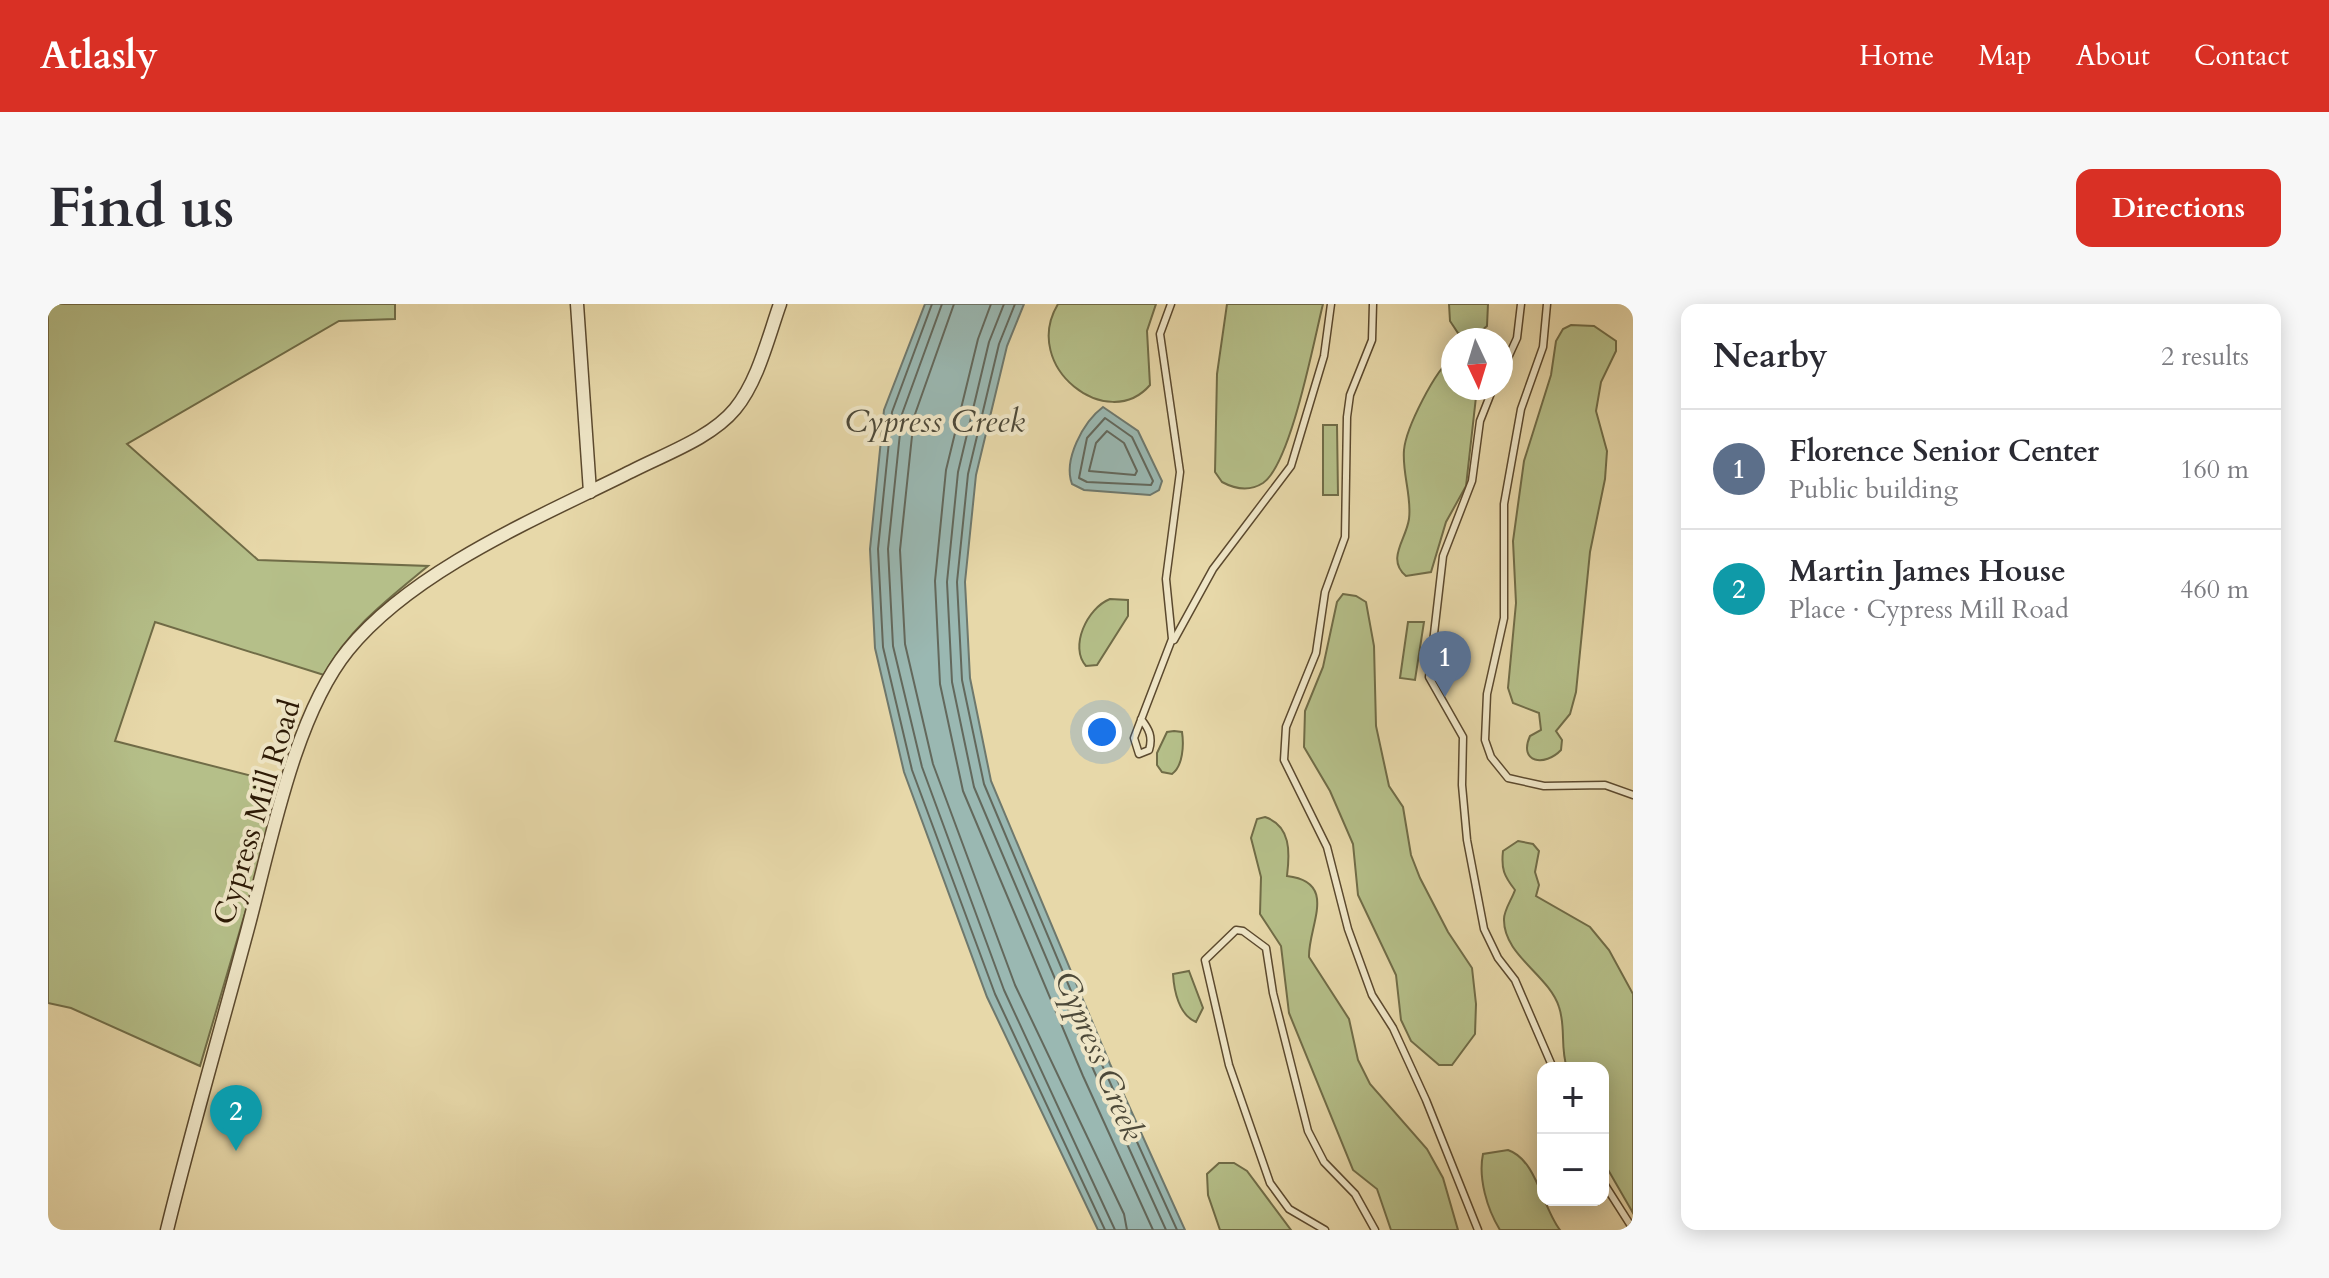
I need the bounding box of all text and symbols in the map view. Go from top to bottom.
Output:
text: Atlasly [40,30,158,82]
text: Home [1859,37,1934,75]
text: Map [1978,37,2032,75]
text: About [2076,37,2150,75]
text: Contact [2194,37,2289,75]
button: Directions [2076,169,2281,247]
text: Find us [48,171,234,246]
north arrow [1441,328,1513,400]
text: Nearby [1713,333,1828,379]
text: 2 results [2161,339,2249,374]
water label: Cypress Creek [845,400,1025,444]
text: Florence Senior Center [1789,431,2099,472]
text: 1 [1732,452,1746,487]
text: 160 m [2180,452,2249,487]
text: Public building [1789,472,1958,507]
text: Martin James House [1789,551,2066,592]
text: 2 [1732,572,1746,607]
text: 460 m [2180,572,2249,607]
text: Place · Cypress Mill Road [1789,592,2069,627]
pin: 1 [1419,631,1471,697]
street label: Cypress Mill Road [203,694,311,930]
your location [1082,712,1122,752]
water label: Cypress Creek [1044,964,1155,1148]
map controls [1537,1062,1609,1206]
button: + [1537,1062,1609,1134]
pin: 2 [210,1085,262,1151]
button: − [1537,1134,1609,1206]

